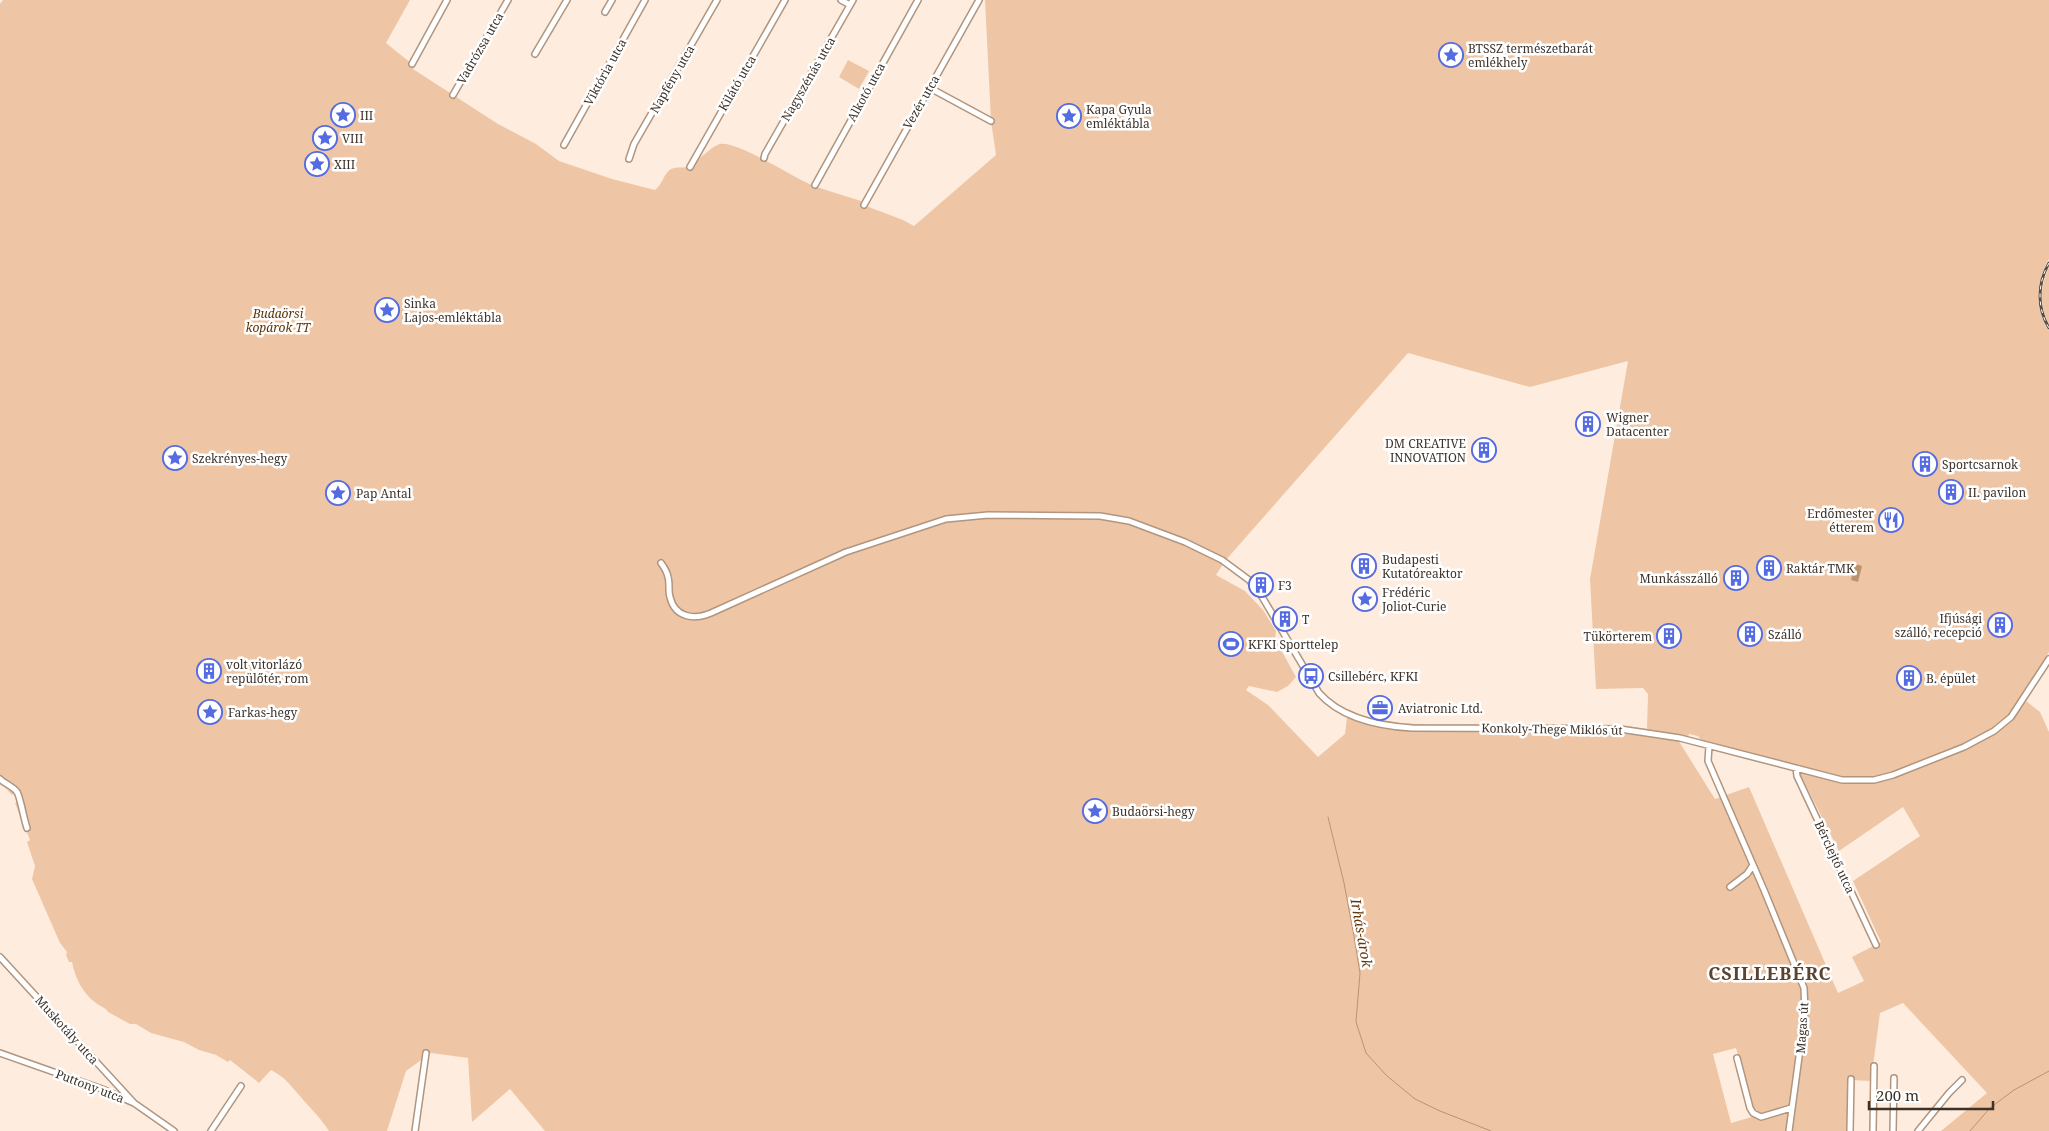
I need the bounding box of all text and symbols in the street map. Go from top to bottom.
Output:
street label: Vadrózsa utca [453,9,507,87]
street label: Nagyszénás utca [777,34,839,124]
street label: Viktória utca [580,35,630,108]
place label: BTSSZ természetbarát emlékhely [1468,40,1593,71]
street label: Napfény utca [646,42,698,116]
place icon: BTSSZ természetbarát emlékhely [1438,42,1464,68]
street label: Kilátó utca [714,52,760,114]
street label: Alkotó utca [843,59,889,124]
street label: Vezér utca [899,72,943,132]
place label: Kapa Gyula emléktábla [1086,101,1152,132]
place icon: III [330,102,356,128]
place icon: Kapa Gyula emléktábla [1056,103,1082,129]
place label: III [360,107,373,124]
place icon: VIII [312,125,338,151]
place label: VIII [342,130,363,147]
place icon: XIII [304,151,330,177]
place label: XIII [334,156,355,173]
place label: Sinka Lajos-emléktábla [404,295,502,326]
place icon: Sinka Lajos-emléktábla [374,297,400,323]
park label: Budaörsi kopárok TT [246,305,312,336]
place label: Wigner Datacenter [1606,409,1669,440]
building icon: Wigner Datacenter [1575,411,1601,437]
place label: DM CREATIVE INNOVATION [1385,435,1466,466]
building icon: DM CREATIVE INNOVATION [1471,437,1497,463]
place icon: Szekrényes-hegy [162,445,188,471]
place label: Szekrényes-hegy [192,450,288,467]
building icon: Sportcsarnok [1912,451,1938,477]
place label: Sportcsarnok [1942,456,2019,473]
building icon: II. pavilon [1938,479,1964,505]
place icon: Pap Antal [325,480,351,506]
place label: II. pavilon [1968,484,2026,501]
place label: Pap Antal [356,485,412,502]
place label: Erdőmester étterem [1807,505,1874,536]
restaurant icon: Erdőmester étterem [1878,507,1904,533]
place label: Budapesti Kutatóreaktor [1382,551,1463,582]
building icon: Budapesti Kutatóreaktor [1351,553,1377,579]
building icon: Raktár TMK [1756,555,1782,581]
place label: Raktár TMK [1786,560,1855,577]
building icon: Munkásszálló [1723,565,1749,591]
place label: Munkásszálló [1640,570,1718,587]
building icon: F3 [1248,572,1274,598]
place label: F3 [1278,577,1292,594]
place label: Frédéric Joliot-Curie [1381,584,1447,615]
place icon: Frédéric Joliot-Curie [1352,586,1378,612]
building icon: T [1272,606,1298,632]
place label: Ifjúsági szálló, recepció [1895,610,1982,641]
place label: T [1302,611,1310,628]
building icon: Ifjúsági szálló, recepció [1987,612,2013,638]
building icon: Szálló [1737,621,1763,647]
building icon: Tükörterem [1656,623,1682,649]
place label: Szálló [1768,626,1802,643]
place label: Tükörterem [1584,628,1652,645]
sports icon: KFKI Sporttelep [1218,631,1244,657]
place label: KFKI Sporttelep [1248,636,1338,653]
place label: volt vitorlázó repülőtér, rom [226,656,308,687]
building icon: volt vitorlázó repülőtér, rom [196,658,222,684]
bus stop icon: Csillebérc, KFKI [1298,663,1324,689]
building icon: B. épület [1896,665,1922,691]
place label: Csillebérc, KFKI [1328,668,1418,685]
place label: B. épület [1926,670,1976,687]
office icon: Aviatronic Ltd. [1367,695,1393,721]
place icon: Farkas-hegy [197,699,223,725]
place label: Aviatronic Ltd. [1398,700,1483,717]
place label: Farkas-hegy [228,704,297,721]
street label: Konkoly-Thege Miklós út [1481,719,1623,739]
place icon: Budaörsi-hegy [1082,798,1108,824]
place label: Budaörsi-hegy [1112,803,1195,820]
street label: Bérclejtő utca [1811,818,1859,896]
water label: Irhás-árok [1346,896,1378,970]
district label: CSILLEBÉRC [1708,961,1832,985]
street label: Muskotály utca [32,992,103,1068]
street label: Magas út [1792,1002,1812,1054]
street label: Puttony utca [53,1065,127,1107]
scale bar [1869,1078,1993,1110]
text: 200 m [1876,1085,1919,1105]

